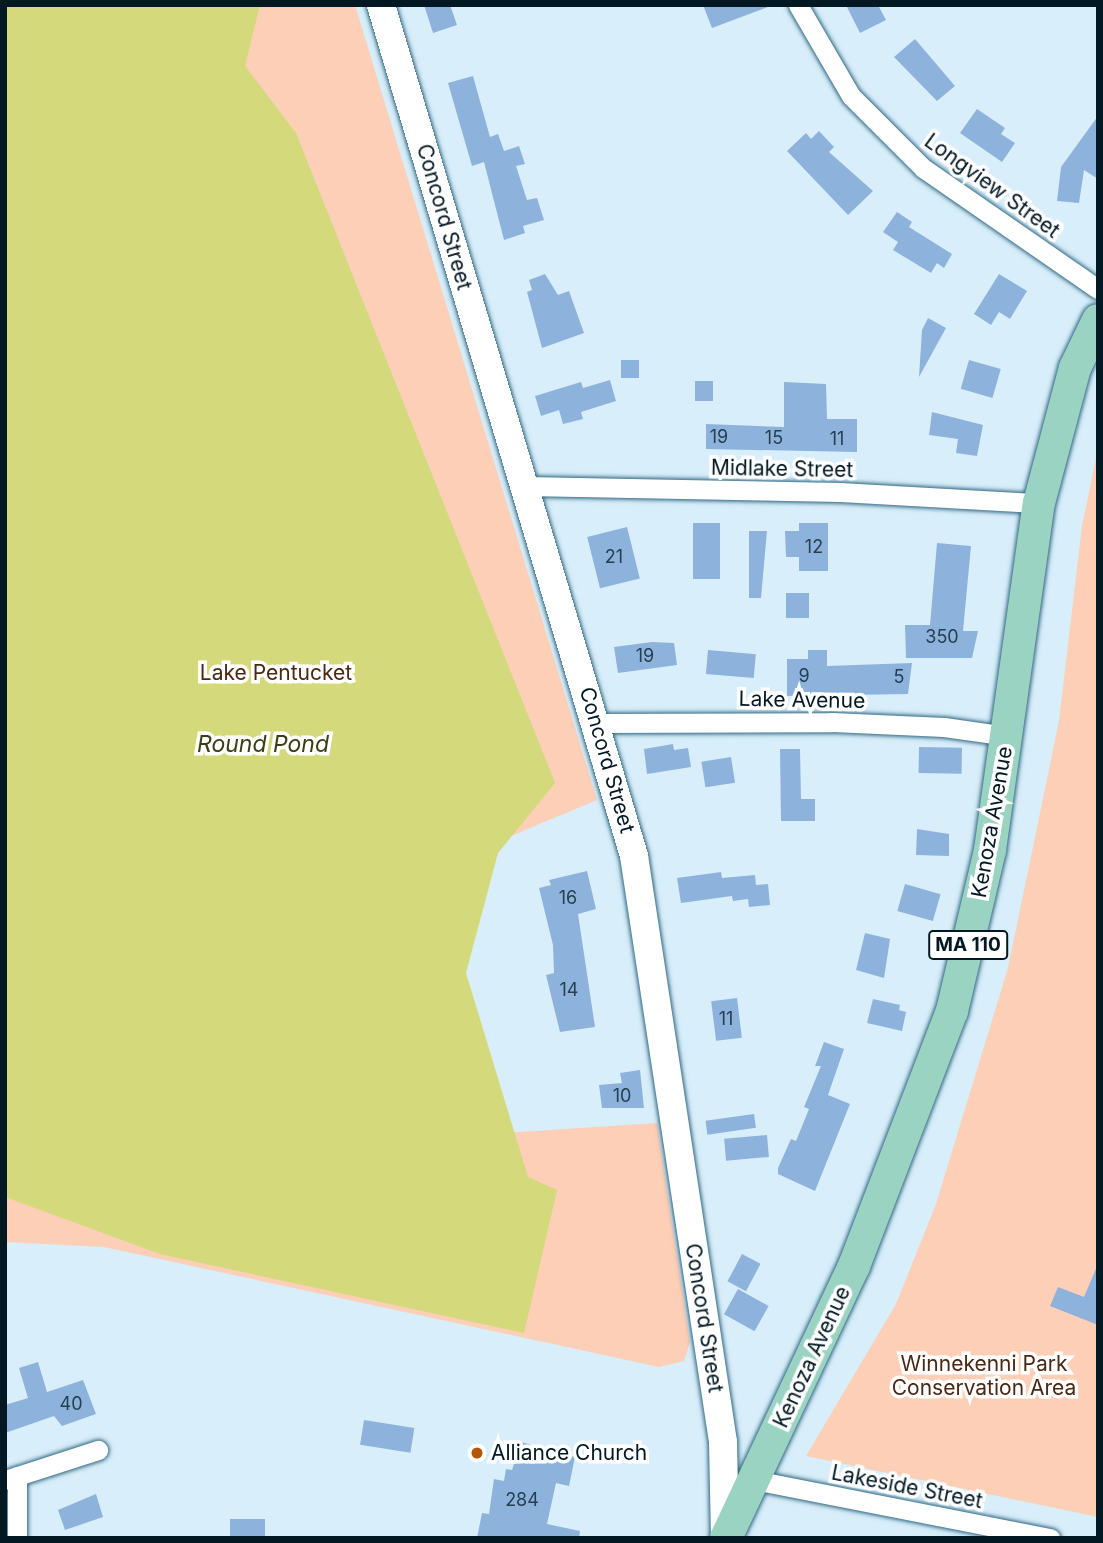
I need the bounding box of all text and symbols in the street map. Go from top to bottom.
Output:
street label: Longview Street [920,129,1064,243]
street label: Concord Street [411,141,477,293]
house number: 19 [710,426,728,448]
house number: 15 [765,427,783,449]
house number: 11 [830,428,844,450]
street label: Midlake Street [711,455,853,483]
house number: 12 [805,536,823,558]
house number: 21 [605,546,623,568]
house number: 350 [925,626,959,648]
house number: 19 [636,645,654,667]
park label: Lake Pentucket [200,660,352,686]
house number: 9 [798,665,810,687]
house number: 5 [894,666,904,688]
street label: Concord Street [574,684,640,836]
street label: Lake Avenue [738,686,866,714]
water label: Round Pond [197,730,329,758]
street label: Kenoza Avenue [966,744,1018,900]
house number: 16 [559,887,577,909]
road number: MA 110 [928,930,1008,960]
house number: 14 [560,979,578,1001]
house number: 11 [719,1008,733,1030]
house number: 10 [613,1085,631,1107]
street label: Concord Street [680,1242,728,1394]
street label: Kenoza Avenue [768,1282,856,1432]
park label: Winnekenni Park Conservation Area [892,1351,1076,1401]
house number: 40 [60,1393,82,1415]
place label: Alliance Church [491,1440,647,1466]
marker: Alliance Church [469,1445,485,1461]
street label: Lakeside Street [829,1460,985,1514]
house number: 284 [505,1489,539,1511]

